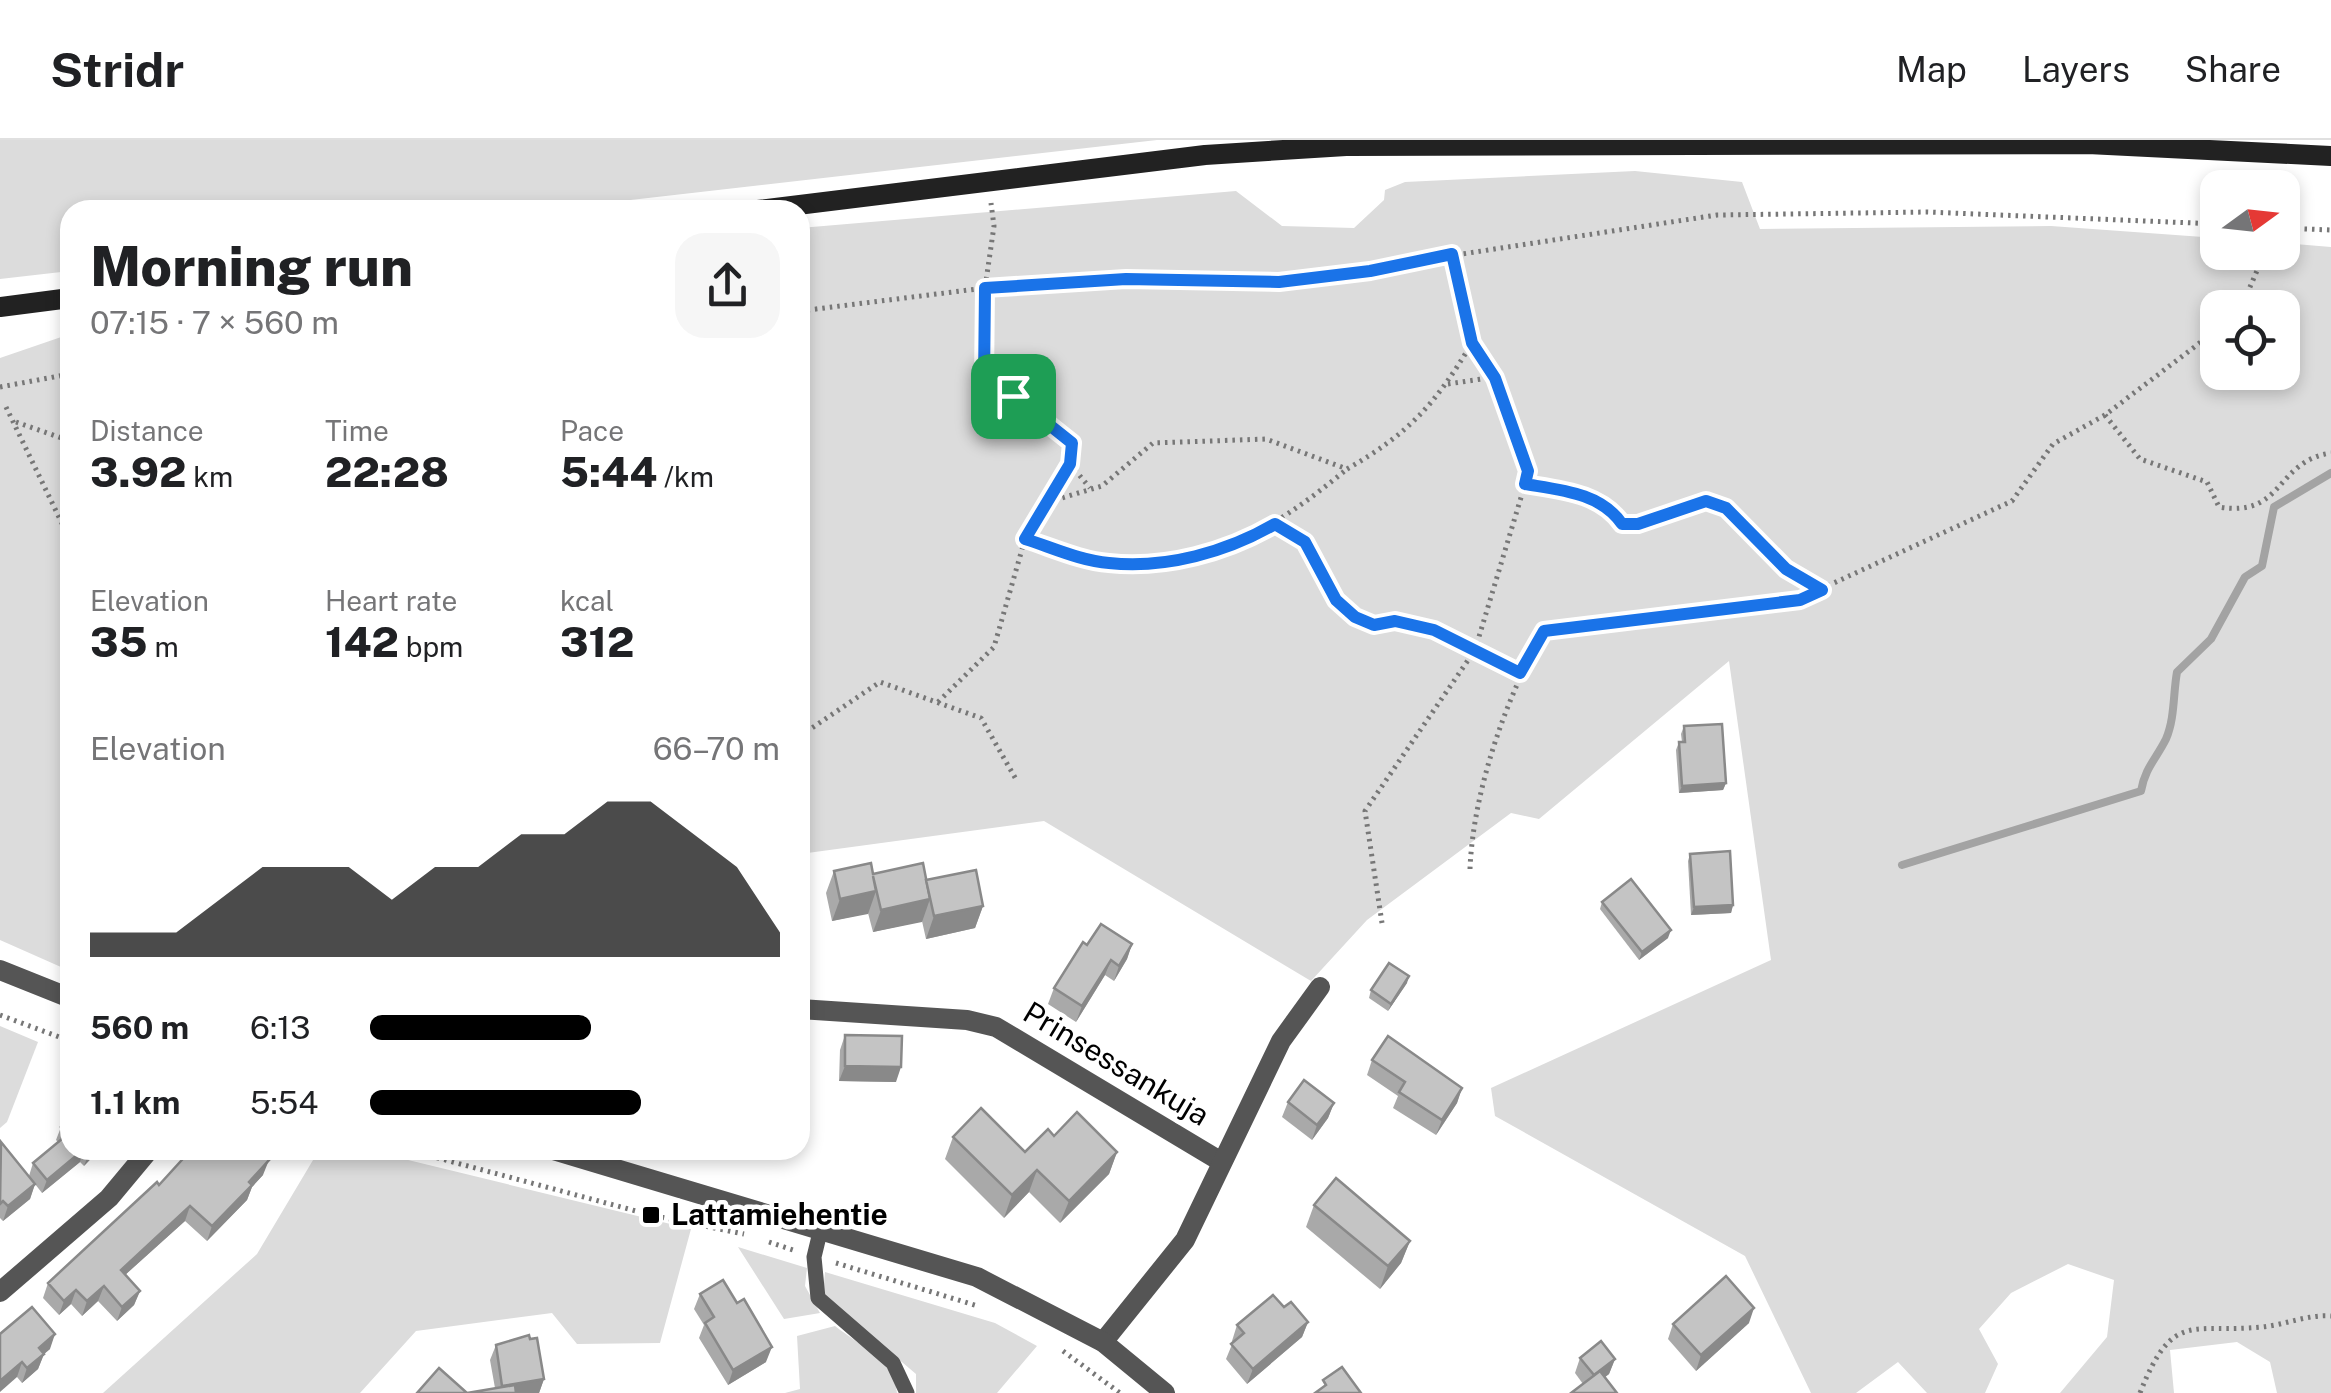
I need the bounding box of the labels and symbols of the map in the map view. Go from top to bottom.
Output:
north arrow [2200,170,2300,270]
pin [971,354,1056,439]
street label: Prinsessankuja [1017,994,1216,1133]
place label: Lattamiehentie [671,1196,888,1232]
marker: Lattamiehentie [640,1204,662,1226]

